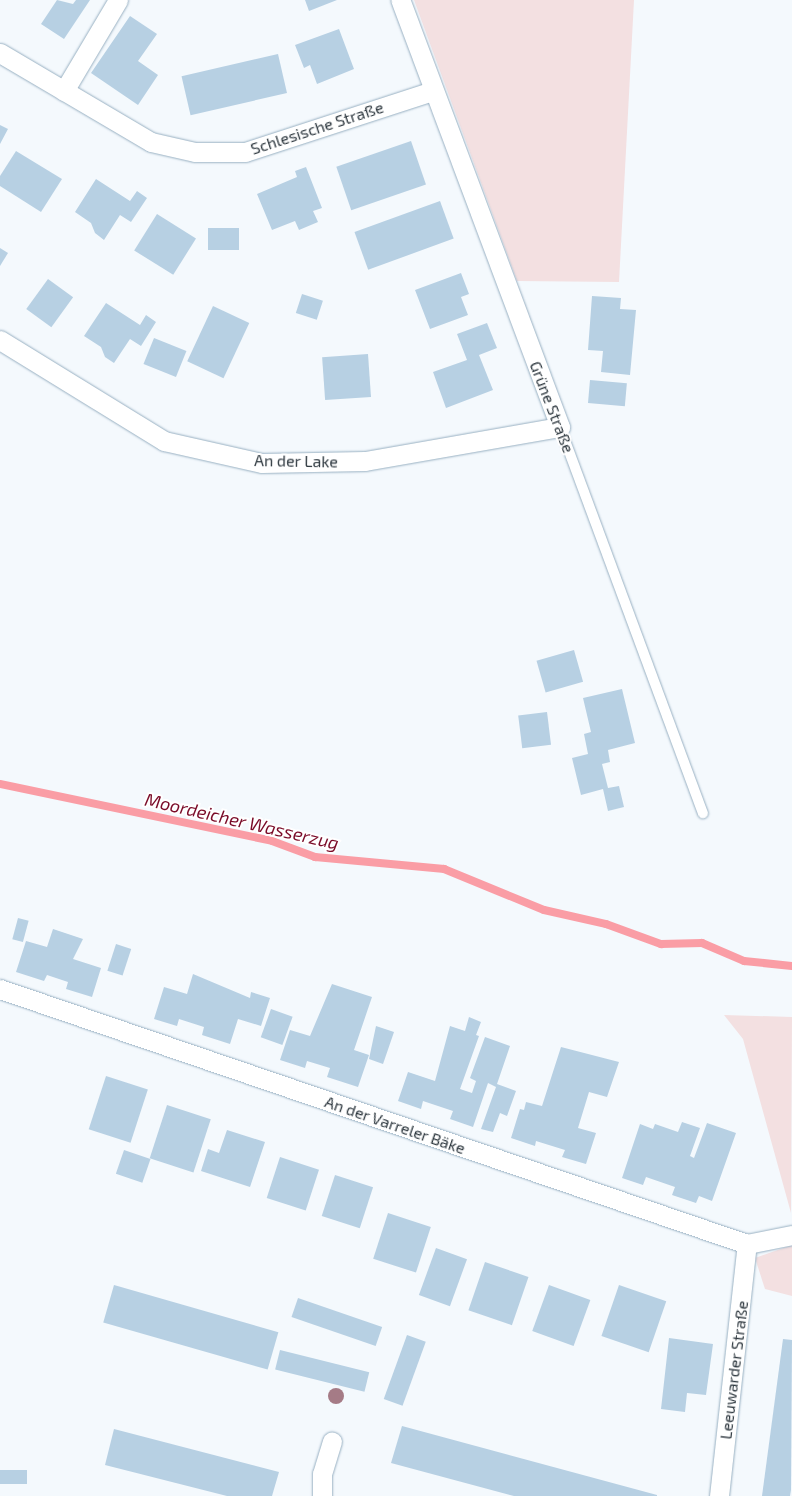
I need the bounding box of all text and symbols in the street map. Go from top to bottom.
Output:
street label: Schlesische Straße [248,97,386,159]
street label: Grüne Straße [526,358,578,456]
street label: An der Lake [254,451,338,471]
water label: Moordeicher Wasserzug [143,788,341,854]
street label: An der Varreler Bäke [322,1092,468,1158]
street label: Leeuwarder Straße [716,1299,752,1441]

